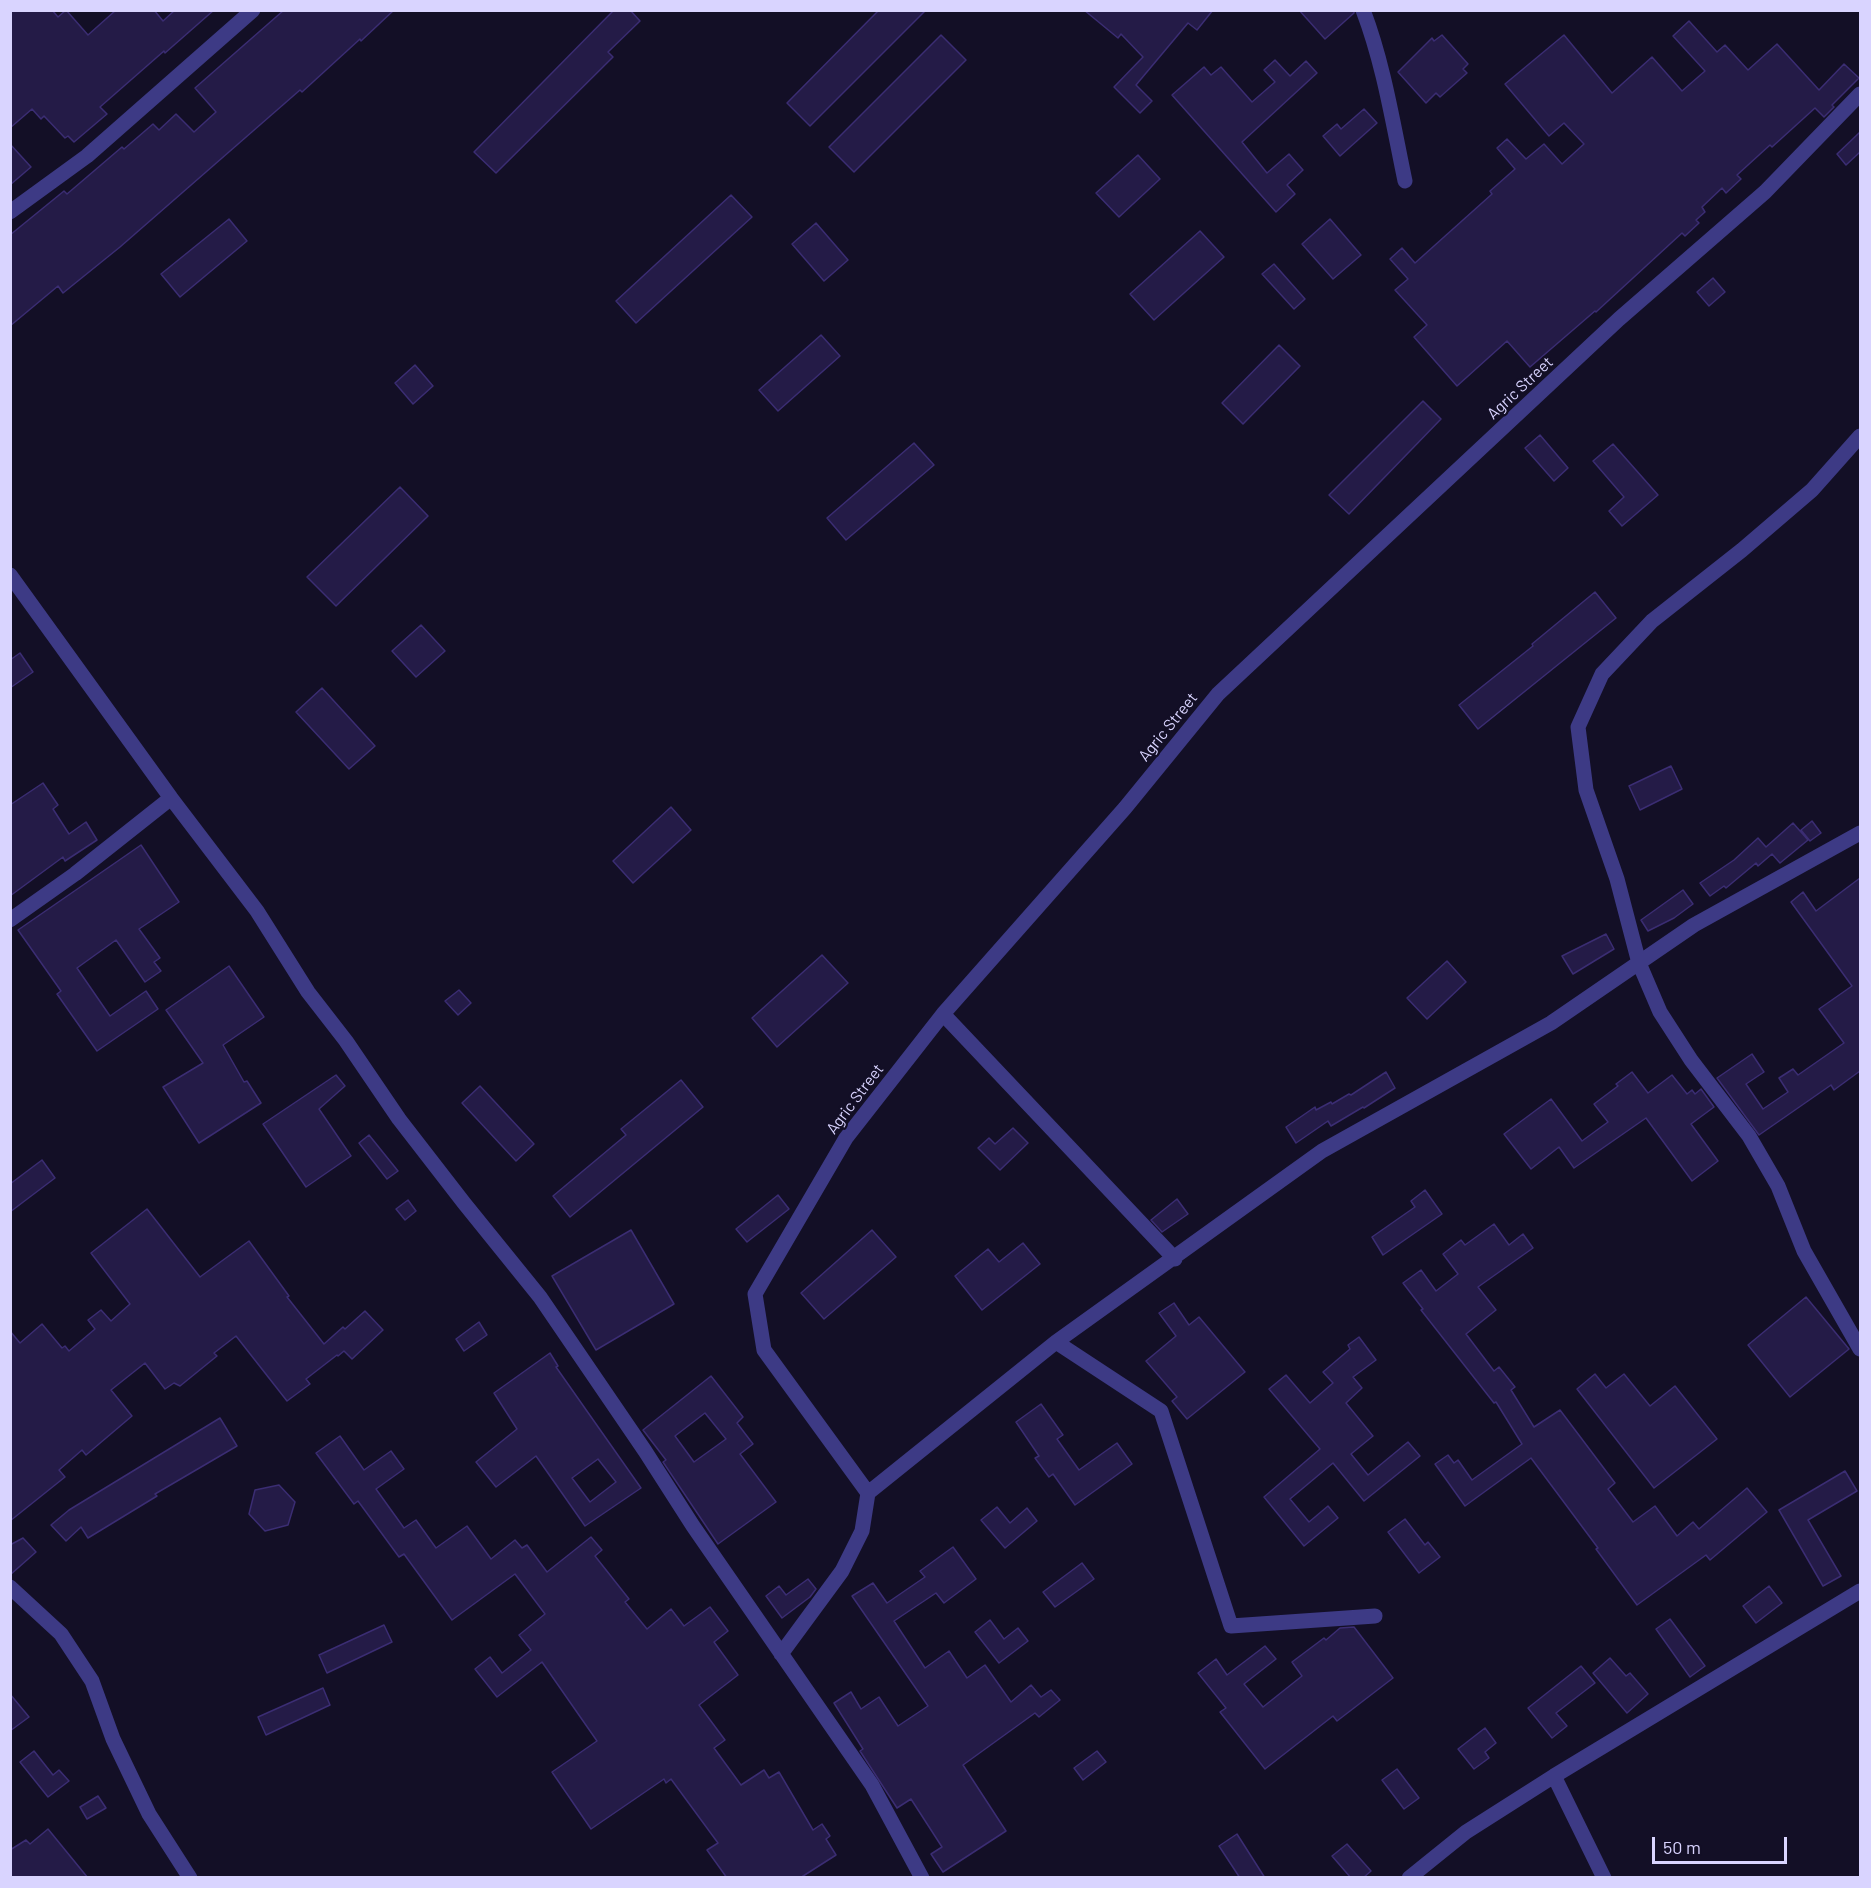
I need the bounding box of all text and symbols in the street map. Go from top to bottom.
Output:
street label: Agric Street [1483,353,1557,423]
street label: Agric Street [1134,689,1202,765]
street label: Agric Street [822,1060,888,1138]
scale bar [1655,1825,1790,1863]
text: 50 m [1663,1836,1701,1858]

